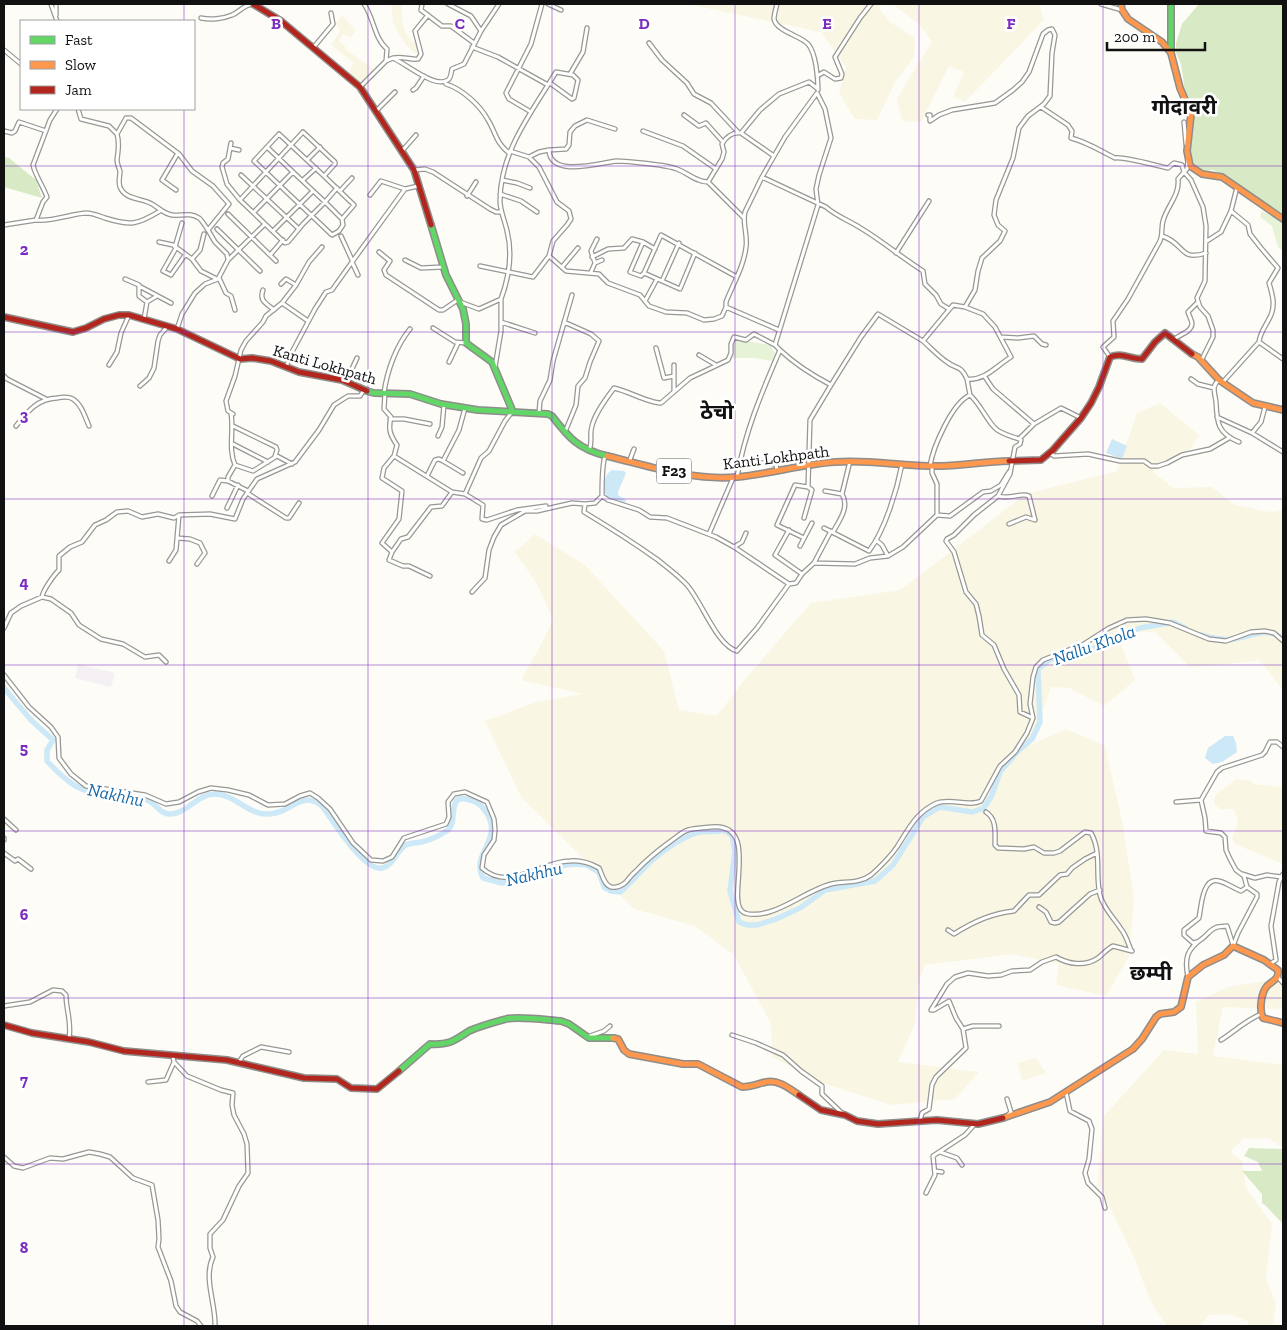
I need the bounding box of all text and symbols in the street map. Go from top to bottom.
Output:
text: B [271,14,281,33]
text: C [455,14,465,33]
text: D [638,14,650,33]
text: E [822,14,832,33]
text: F [1006,14,1016,33]
legend [20,20,195,110]
scale bar [1107,20,1204,52]
text: 200 m [1114,28,1155,46]
text: Fast [65,31,93,49]
text: Slow [65,56,97,74]
text: Jam [65,81,92,99]
district label: गोदावरी [1151,94,1217,119]
text: 2 [20,240,29,259]
street label: Kanti Lokhpath [271,341,379,388]
district label: ठेचो [700,399,735,424]
text: 3 [20,406,29,425]
street label: Kanti Lokhpath [722,442,830,473]
road number: F23 [656,458,692,484]
text: 4 [19,573,29,592]
water label: Nallu Khola [1050,620,1138,670]
text: 5 [20,739,28,758]
water label: Nakhhu [86,778,146,812]
water label: Nakhhu [504,857,564,891]
text: 6 [20,905,29,924]
district label: छम्पी [1130,960,1173,985]
text: 7 [20,1071,28,1090]
text: 8 [20,1238,29,1257]

